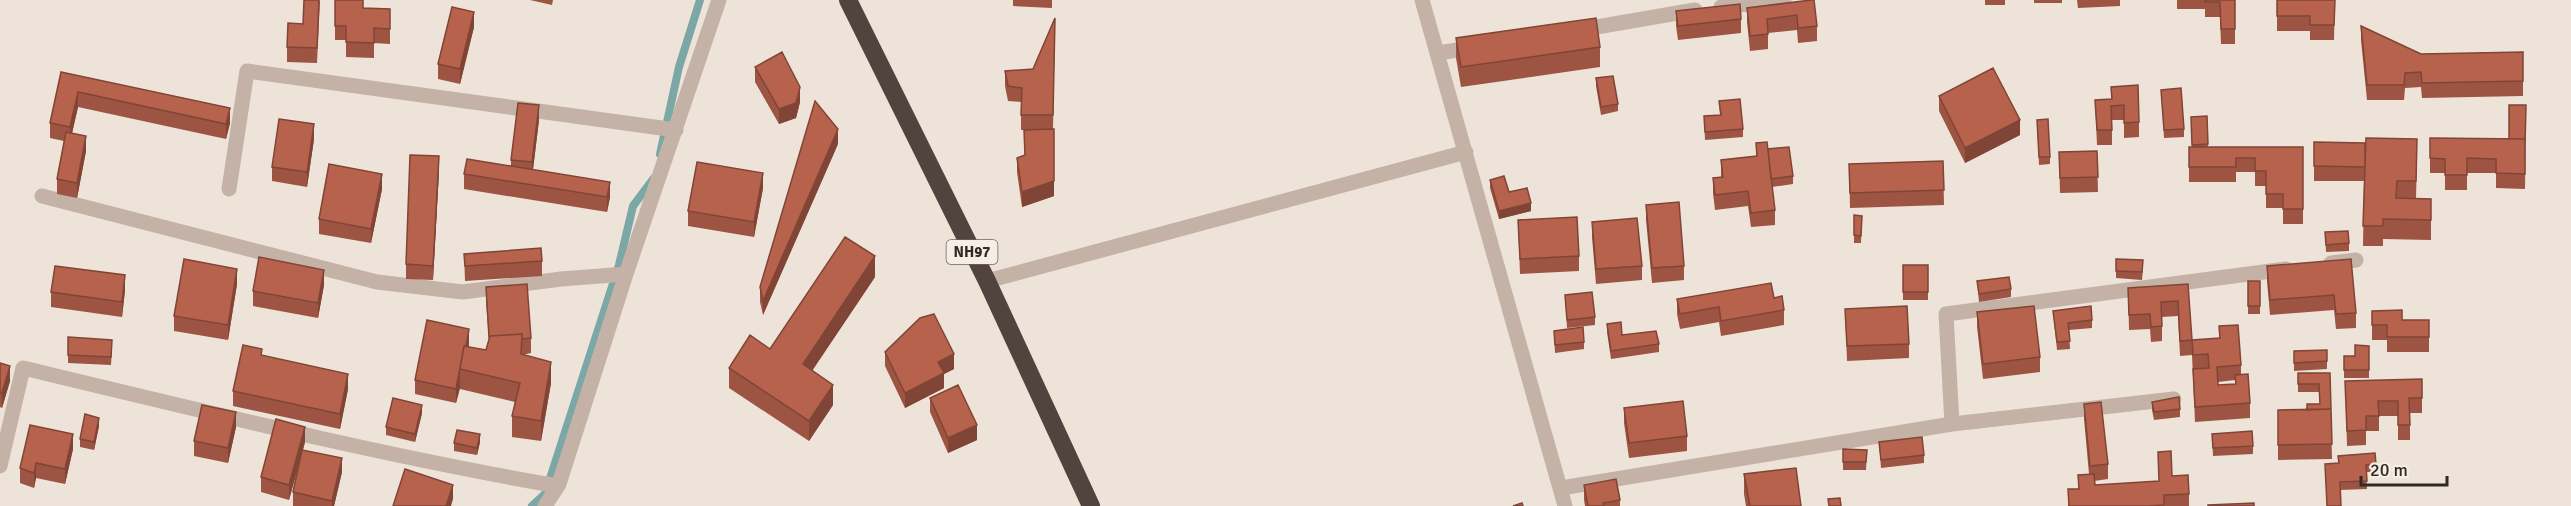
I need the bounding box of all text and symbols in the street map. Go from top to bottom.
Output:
road number: NH97 [946,240,998,264]
scale bar [2361,449,2446,487]
text: 20 m [2370,459,2408,481]

